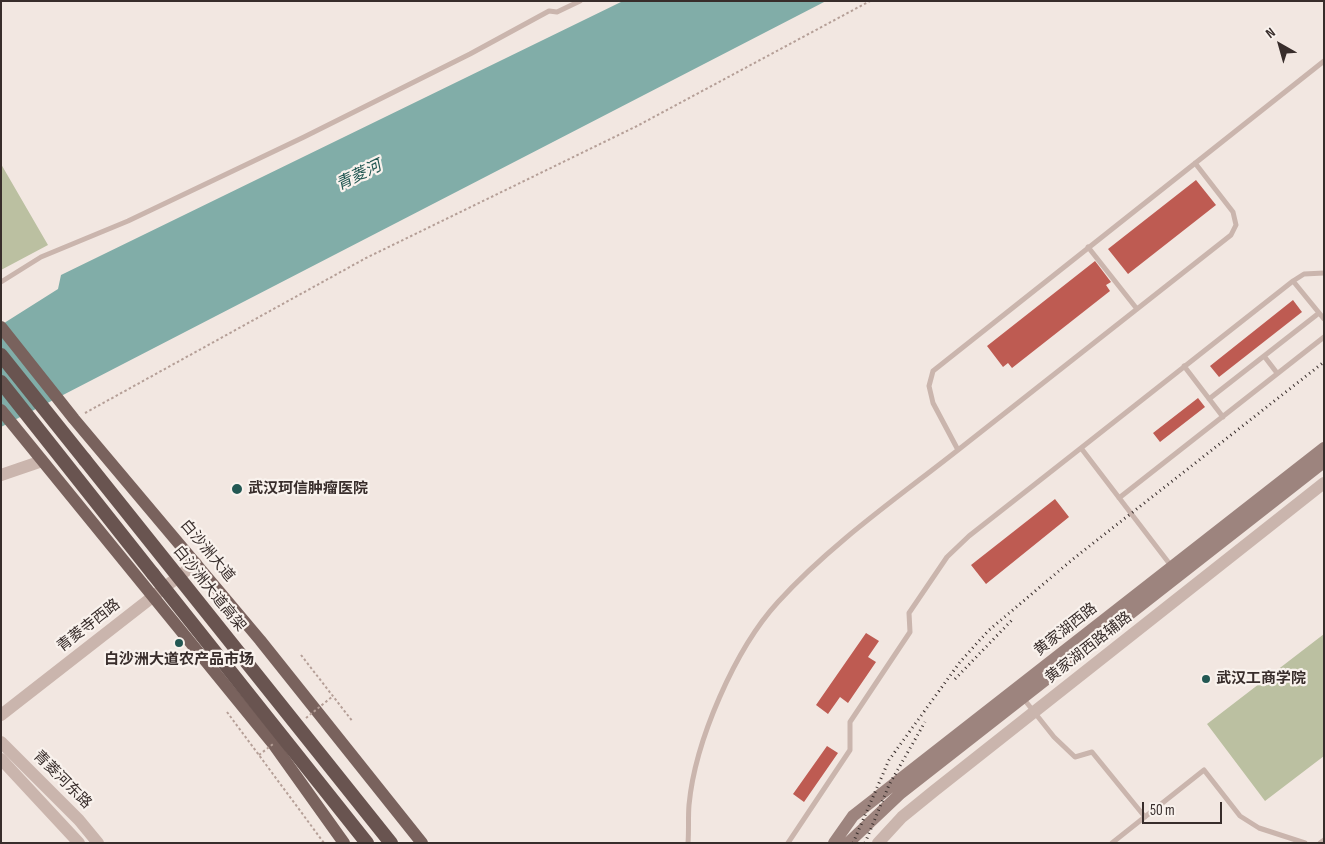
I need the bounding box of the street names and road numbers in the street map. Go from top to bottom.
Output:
street label: 白沙洲大道 [176,516,238,586]
street label: 白沙洲大道高架 [169,543,249,635]
street label: 青菱寺西路 [54,596,124,656]
street label: 黄家湖西路 [1031,600,1101,660]
street label: 黄家湖西路辅路 [1042,609,1136,687]
street label: 青菱河东路 [29,747,95,813]

